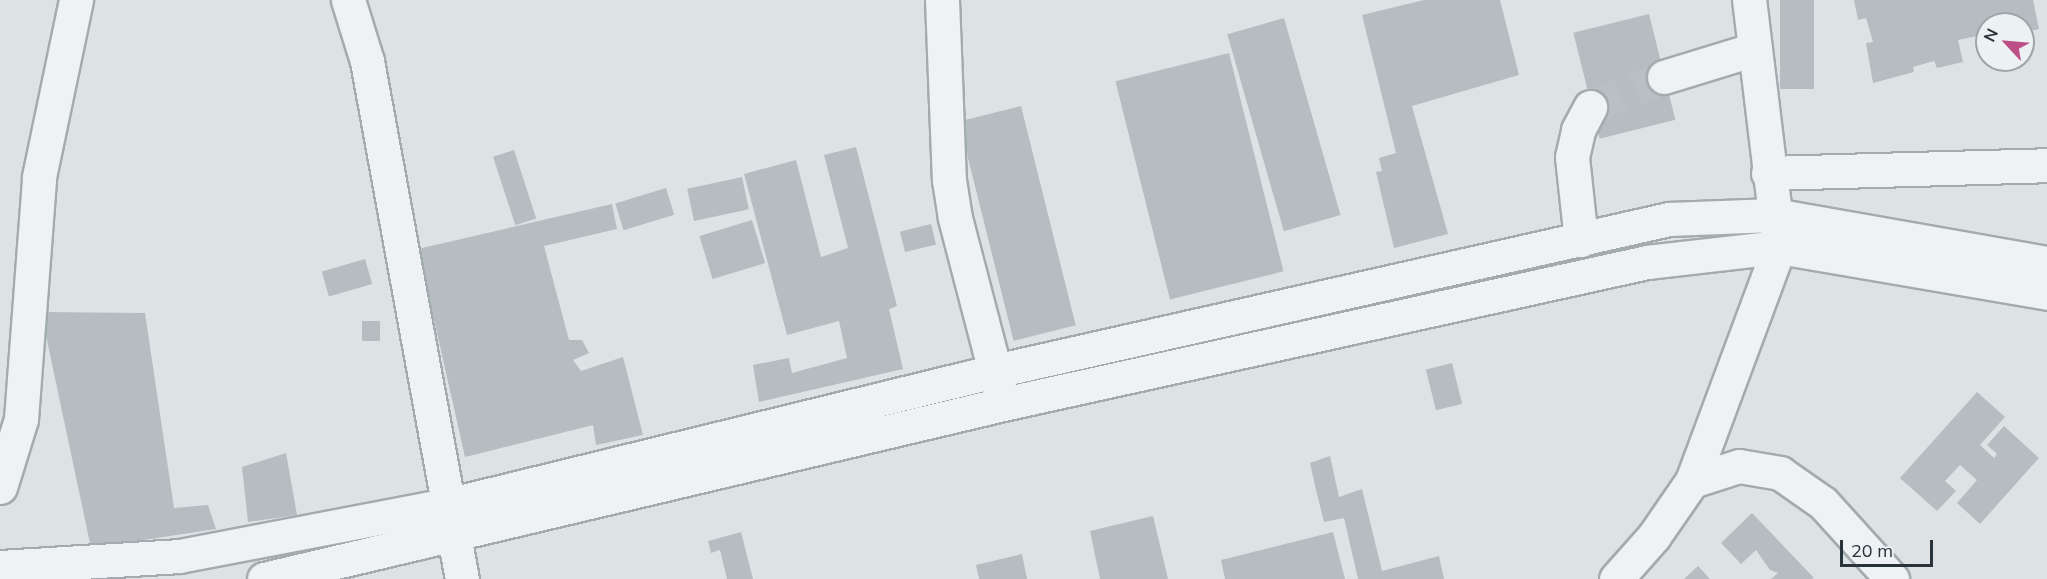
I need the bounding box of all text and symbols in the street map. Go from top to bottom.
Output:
north arrow [1975,12,2035,72]
text: N [1979,25,2002,45]
scale bar [1843,528,1936,566]
text: 20 m [1851,539,1893,562]

